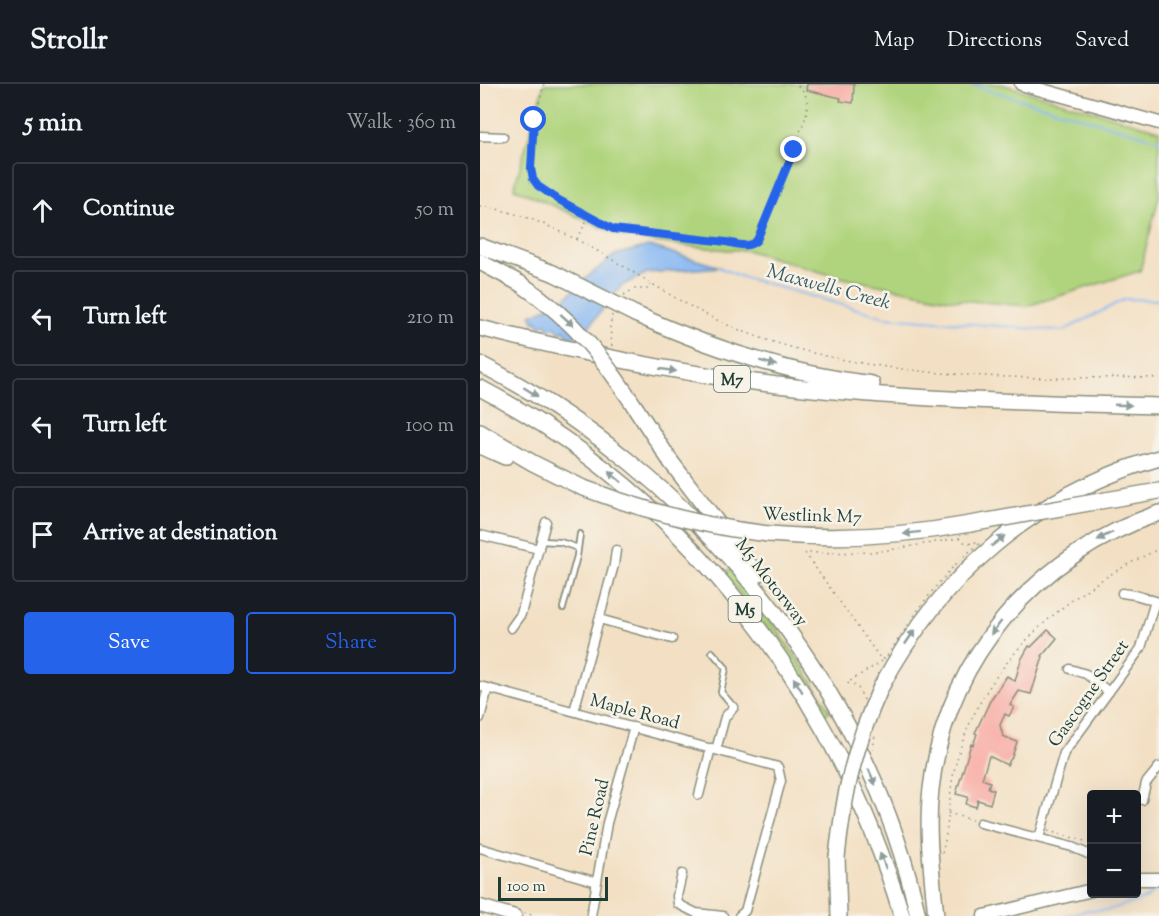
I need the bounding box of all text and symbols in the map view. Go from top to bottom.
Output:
text: Strollr [30,21,108,61]
text: Map [874,26,914,56]
text: Directions [947,26,1042,56]
text: Saved [1075,26,1129,56]
text: 5 min [24,105,83,142]
route start [520,106,546,132]
text: Walk · 360 m [346,109,456,138]
route end [780,136,806,162]
icon: ahead [26,194,59,227]
text: Continue [83,194,174,226]
text: 50 m [416,196,454,225]
water label: Maxwells Creek [763,258,893,319]
icon: left [26,302,59,335]
text: Turn left [83,302,166,334]
text: 210 m [407,304,454,333]
one-way arrow [560,312,574,326]
one-way arrow [759,359,777,369]
one-way arrow [659,365,678,374]
road number: M7 [714,366,750,392]
one-way arrow [523,387,539,398]
one-way arrow [1113,401,1132,410]
icon: left [26,410,59,443]
text: Turn left [83,410,166,442]
text: 100 m [405,412,454,441]
one-way arrow [607,472,622,484]
street label: Westlink M7 [762,502,862,532]
icon: arrive [26,518,59,551]
text: Arrive at destination [83,518,278,550]
one-way arrow [902,528,921,537]
one-way arrow [1097,531,1114,541]
street label: M5 Motorway [731,534,813,630]
one-way arrow [990,535,1006,548]
road number: M5 [728,596,762,622]
button: Save [24,612,234,674]
button: Share [246,612,456,674]
one-way arrow [990,620,1003,636]
one-way arrow [904,629,915,645]
street label: Gascogne Street [1043,635,1136,753]
one-way arrow [793,677,804,693]
street label: Maple Road [587,688,682,737]
one-way arrow [867,768,877,786]
street label: Pine Road [574,776,617,858]
map controls [1087,790,1141,898]
button: + [1087,790,1141,844]
button: − [1087,844,1141,898]
one-way arrow [878,851,888,869]
scale bar [498,874,608,902]
text: 100 m [507,876,546,899]

